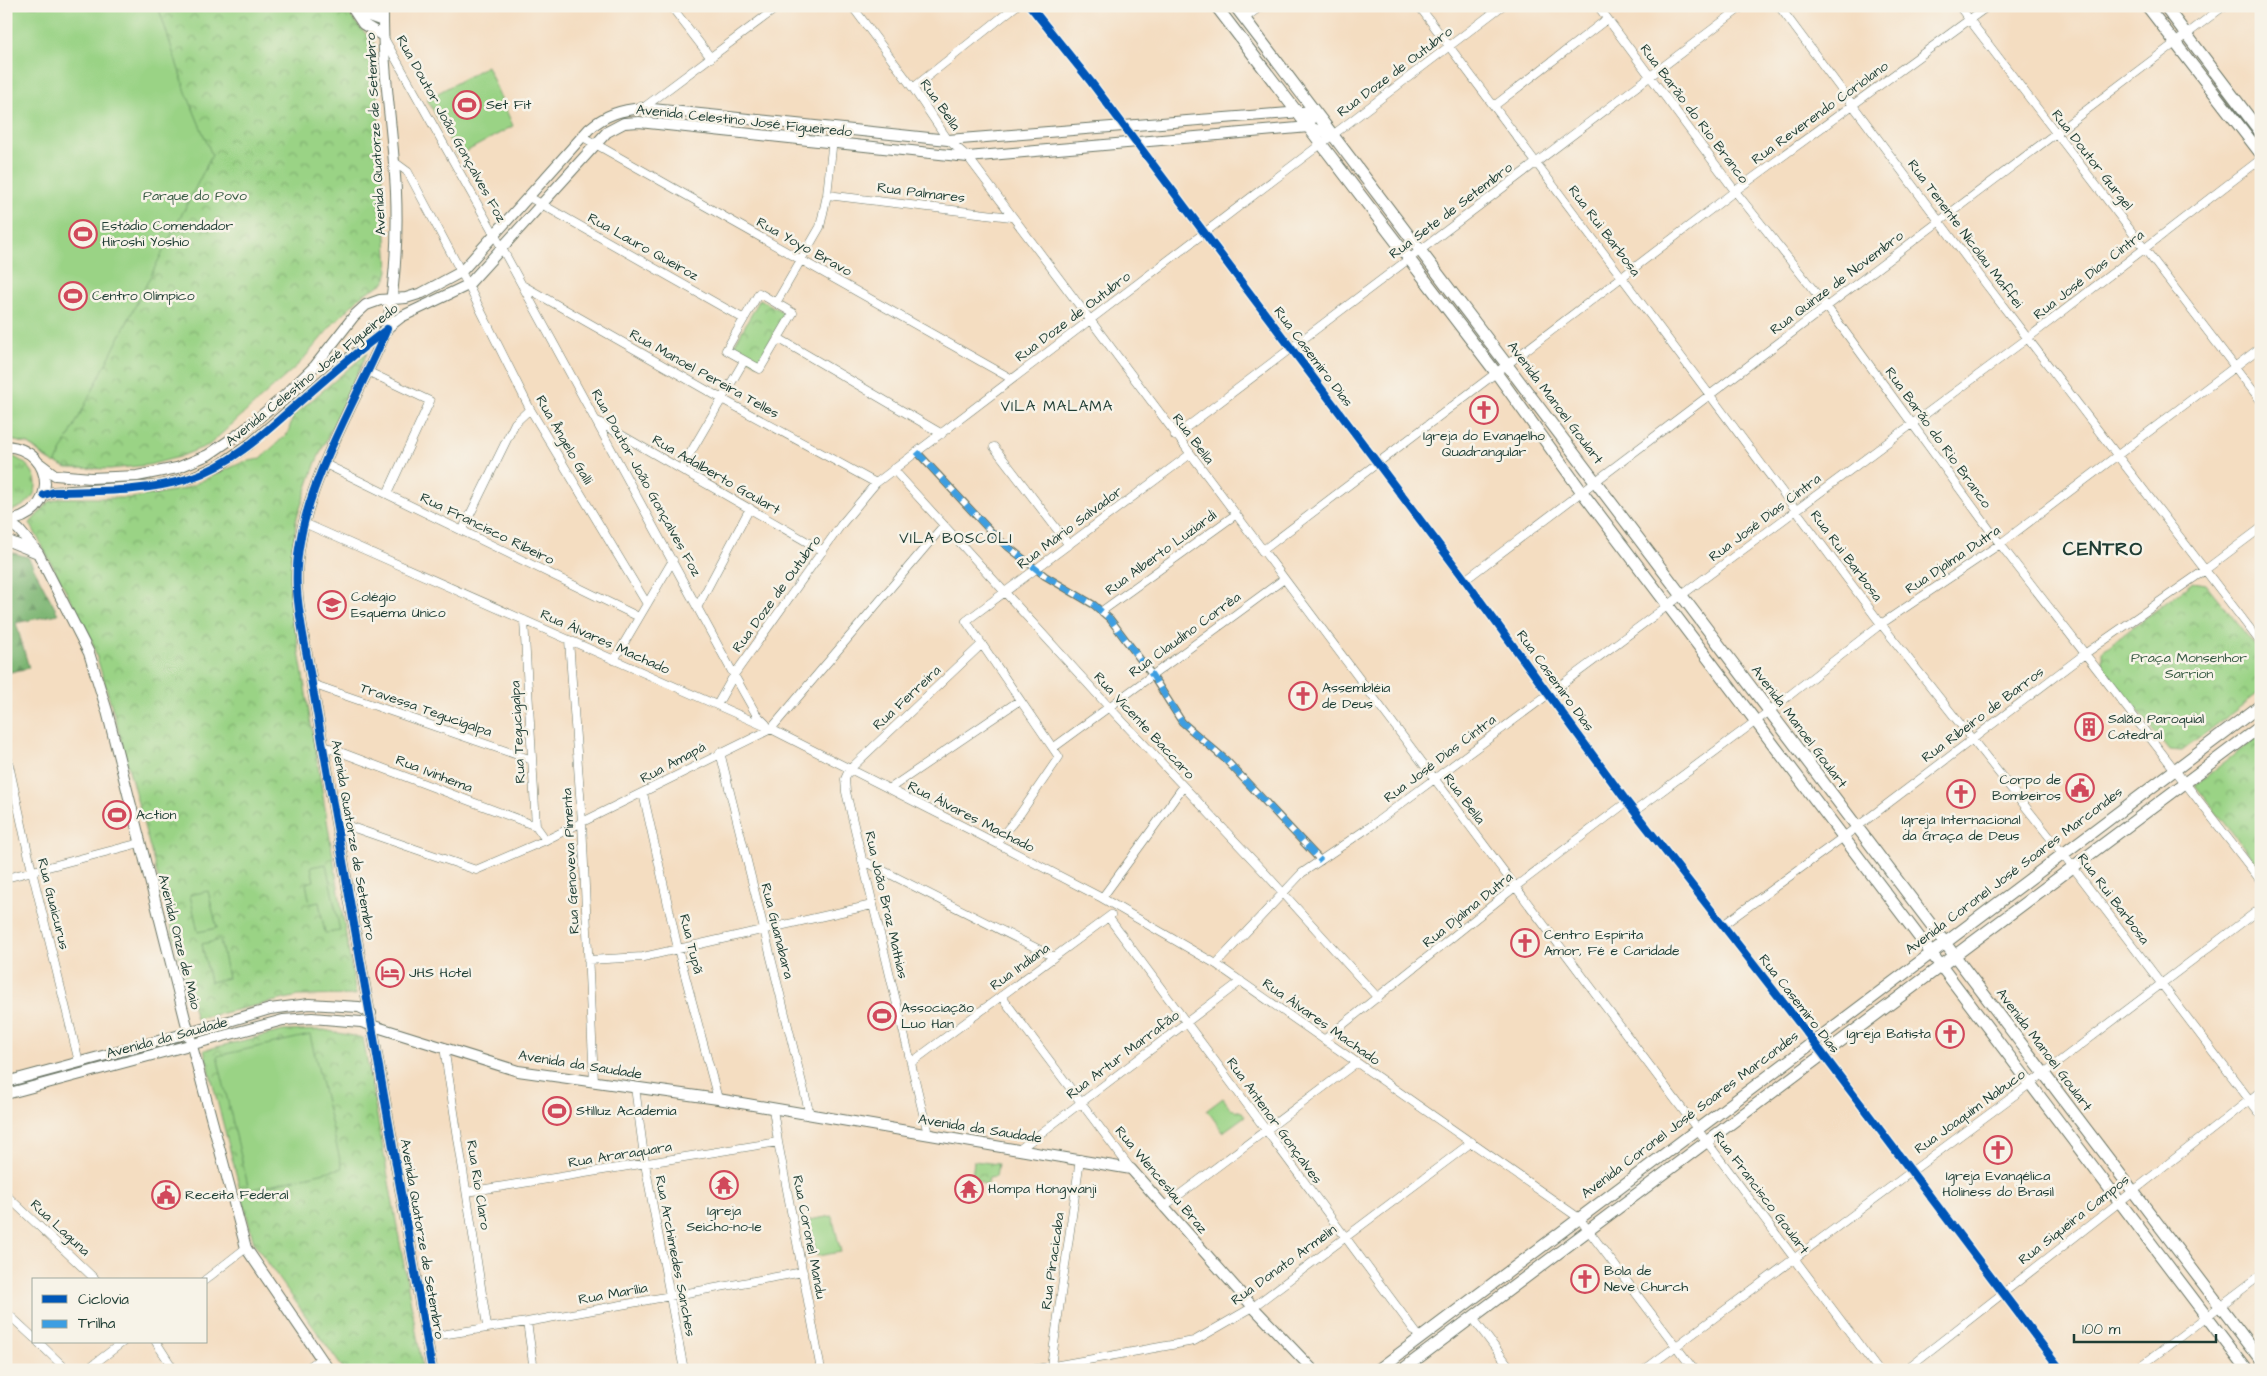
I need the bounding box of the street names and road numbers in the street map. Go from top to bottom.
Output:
street label: Rua Doze de Outubro [1333,22,1457,122]
street label: Avenida Quatorze de Setembro [361,32,391,236]
street label: Rua Doutor João Gonçalves Foz [391,32,511,226]
street label: Rua Barão do Rio Branco [1635,40,1753,188]
street label: Rua Reverendo Coriolano [1747,56,1893,170]
street label: Rua Bella [915,75,965,135]
street label: Avenida Celestino José Figueiredo [635,100,853,142]
street label: Rua Doutor Gurgel [2046,106,2138,214]
street label: Rua Tenente Nicolau Maffei [1902,156,2028,312]
street label: Rua Sete de Setembro [1385,158,1517,264]
street label: Rua Palmares [876,178,966,208]
street label: Rua Rui Barbosa [1563,181,1645,281]
street label: Rua Lauro Queiroz [584,208,702,286]
street label: Rua Yoyo Bravo [753,212,855,282]
street label: Rua José Dias Cintra [2029,225,2149,325]
street label: Rua Quinze de Novembro [1766,226,1908,340]
street label: Rua Doze de Outubro [1011,267,1135,367]
street label: Avenida Celestino José Figueiredo [221,299,403,451]
street label: Rua Casemiro Dias [1269,303,1357,411]
street label: Rua Manoel Pereira Telles [625,324,783,424]
street label: Avenida Manoel Goulart [1502,337,1608,469]
street label: Rua Barão do Rio Branco [1880,363,1996,513]
street label: Rua Doutor João Gonçalves Foz [586,386,706,580]
street label: Rua Ângelo Galli [530,392,598,488]
street label: Rua Bella [1167,409,1219,469]
street label: Rua Adalberto Goulart [648,430,784,520]
street label: Rua José Dias Cintra [1705,469,1825,567]
street label: Rua Mário Salvador [1013,482,1127,574]
street label: Rua Francisco Ribeiro [417,488,558,570]
street label: Rua Alberto Luziardi [1101,506,1221,600]
street label: Rua Rui Barbosa [1805,506,1887,606]
street label: Rua Djalma Dutra [1901,521,2005,599]
street label: Rua Doze de Outubro [728,531,826,656]
street label: Rua Claudino Corrêa [1125,588,1245,682]
street label: Rua Álvares Machado [537,604,673,680]
street label: Rua Casemiro Dias [1511,626,1599,736]
street label: Rua Ferreira [868,661,946,735]
street label: Avenida Manoel Goulart [1746,661,1852,793]
street label: Rua Ribeiro de Barros [1918,662,2048,768]
street label: Rua Vicente Baccaro [1089,668,1199,784]
street label: Travessa Tegucigalpa [357,678,495,742]
street label: Rua Tegucigalpa [505,680,531,784]
street label: Rua José Dias Cintra [1380,710,1500,808]
street label: Rua Amapá [637,737,709,789]
street label: Avenida Quatorze de Setembro [326,738,380,942]
street label: Rua Ivinhema [393,750,475,798]
street label: Rua Bella [1438,769,1490,829]
street label: Rua Álvares Machado [904,776,1038,858]
street label: Avenida Coronel José Soares Marcondes [1901,782,2127,960]
street label: Rua Genoveva Pimenta [557,788,585,934]
street label: Rua João Braz Mathias [859,829,913,981]
street label: Rua Rui Barbosa [2072,849,2154,949]
street label: Rua Guaicurus [32,856,74,952]
street label: Rua Djalma Dutra [1419,867,1517,953]
street label: Avenida Onze de Maio [153,872,205,1012]
street label: Rua Guanabara [755,881,799,981]
street label: Rua Tupã [674,912,708,976]
street label: Rua Indiana [986,938,1054,996]
street label: Rua Casemiro Dias [1754,950,1844,1058]
street label: Rua Álvares Machado [1258,974,1384,1070]
street label: Avenida Manoel Goulart [1991,984,2097,1116]
street label: Rua Artur Marrafão [1062,1006,1184,1104]
street label: Avenida da Saudade [104,1012,230,1064]
street label: Avenida Coronel José Soares Marcondes [1577,1026,1803,1204]
street label: Avenida da Saudade [517,1045,644,1085]
street label: Rua Antenor Gonçalves [1221,1054,1327,1188]
street label: Rua Joaquim Nabuco [1910,1065,2030,1159]
street label: Avenida da Saudade [917,1109,1044,1149]
street label: Rua Wenceslau Braz [1110,1122,1212,1238]
street label: Rua Francisco Goulart [1708,1127,1814,1259]
street label: Avenida Quatorze de Setembro [395,1137,449,1341]
street label: Rua Araraquara [567,1137,673,1173]
street label: Rua Rio Claro [461,1139,495,1231]
street label: Rua Siqueira Campos [2014,1170,2134,1270]
street label: Rua Coronel Mandu [787,1173,831,1301]
street label: Rua Archimedes Sanches [650,1174,700,1338]
street label: Rua Laguna [26,1195,94,1261]
street label: Rua Piracicaba [1036,1211,1070,1311]
street label: Rua Donato Armelin [1227,1220,1341,1310]
street label: Rua Marília [577,1278,649,1310]

